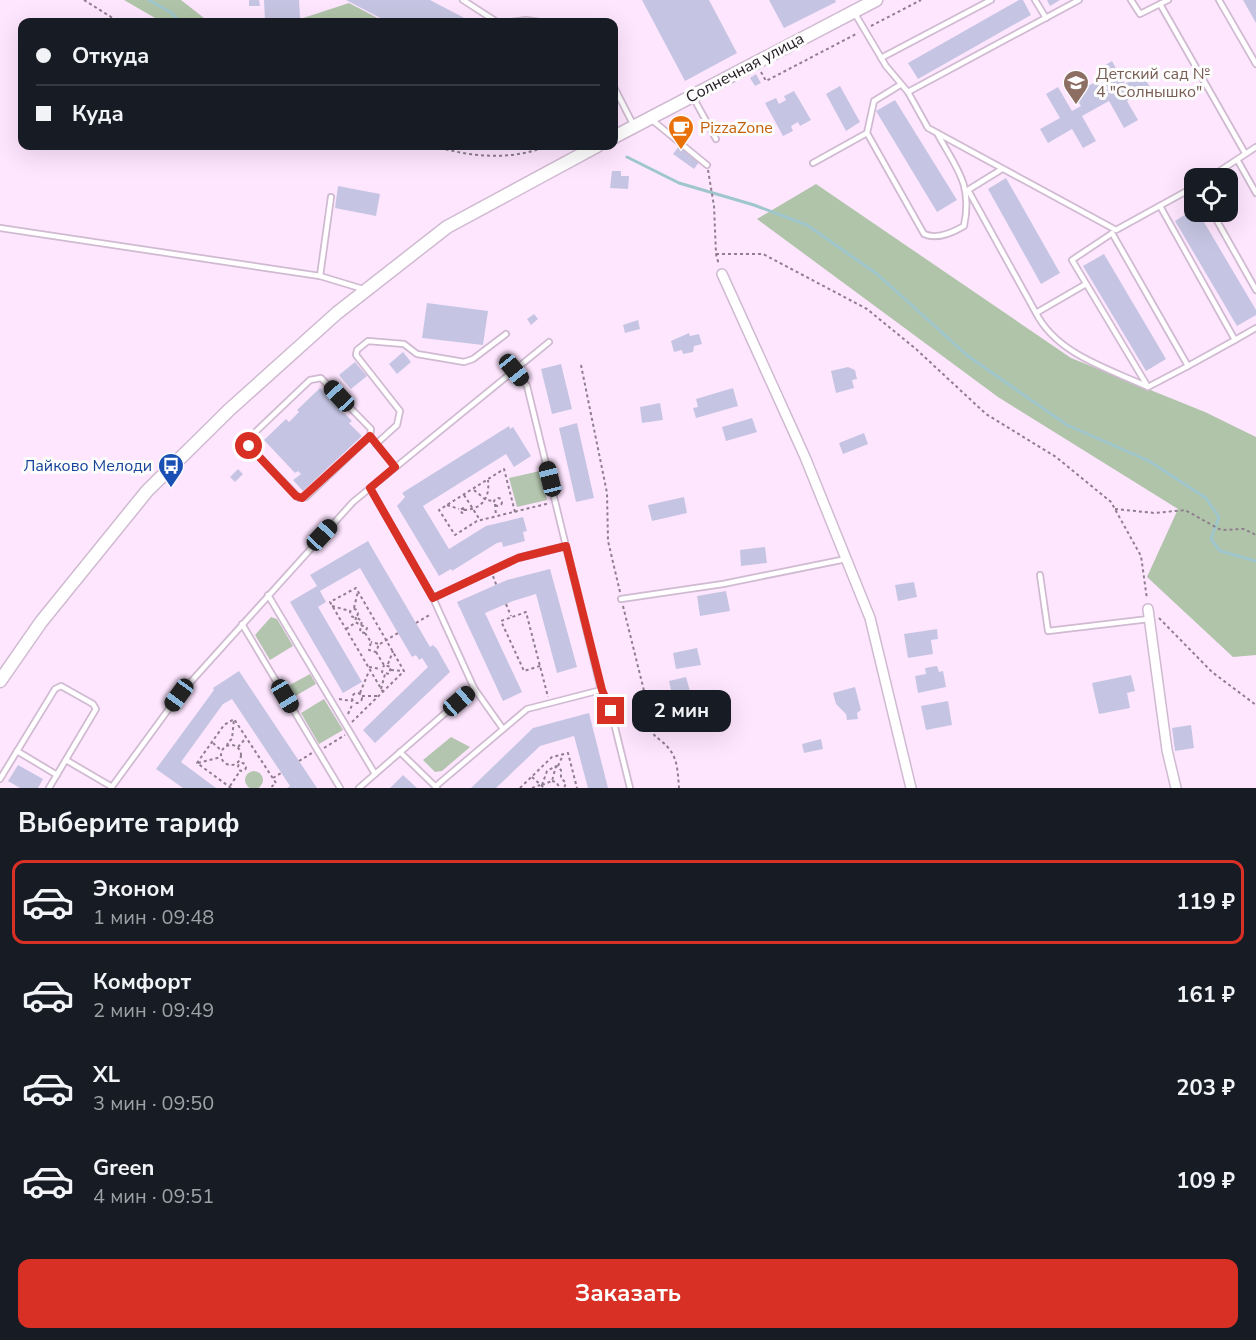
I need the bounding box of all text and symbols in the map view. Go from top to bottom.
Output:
street label: Солнечная улица [682,28,808,108]
text: Откуда [72,41,149,71]
place label: Детский сад № 4 "Солнышко" [1096,63,1210,103]
school or university icon: Детский сад № 4 "Солнышко" [1061,68,1091,106]
text: Куда [72,99,124,129]
cafe icon: PizzaZone [666,113,696,151]
place label: PizzaZone [700,117,773,139]
map controls [1184,168,1238,222]
button: locate [1184,168,1238,222]
car [496,350,532,390]
car [320,377,358,415]
route start [235,432,262,459]
bus stop icon: Лайково Мелоди [156,451,186,489]
place label: Лайково Мелоди [23,455,152,477]
car [537,459,563,499]
car [303,516,341,554]
car [161,675,197,715]
car [268,676,302,716]
car [440,682,478,720]
callout: 2 мин [632,690,731,732]
route end [597,697,624,724]
text: 2 мин [654,697,709,724]
text: Выберите тариф [18,805,240,842]
text: Эконом [93,874,175,904]
icon: car [21,875,75,929]
text: 119 ₽ [1176,887,1235,917]
text: 1 мин · 09:48 [93,904,214,931]
text: Комфорт [93,967,191,997]
icon: car [21,968,75,1022]
text: 161 ₽ [1176,980,1235,1010]
text: 2 мин · 09:49 [93,997,214,1024]
text: XL [93,1060,120,1090]
icon: car [21,1061,75,1115]
text: 203 ₽ [1176,1073,1235,1103]
text: 3 мин · 09:50 [93,1090,214,1117]
text: Green [93,1153,154,1183]
icon: car [21,1154,75,1208]
text: 109 ₽ [1176,1166,1235,1196]
text: 4 мин · 09:51 [93,1183,214,1210]
button: Заказать [18,1259,1238,1328]

